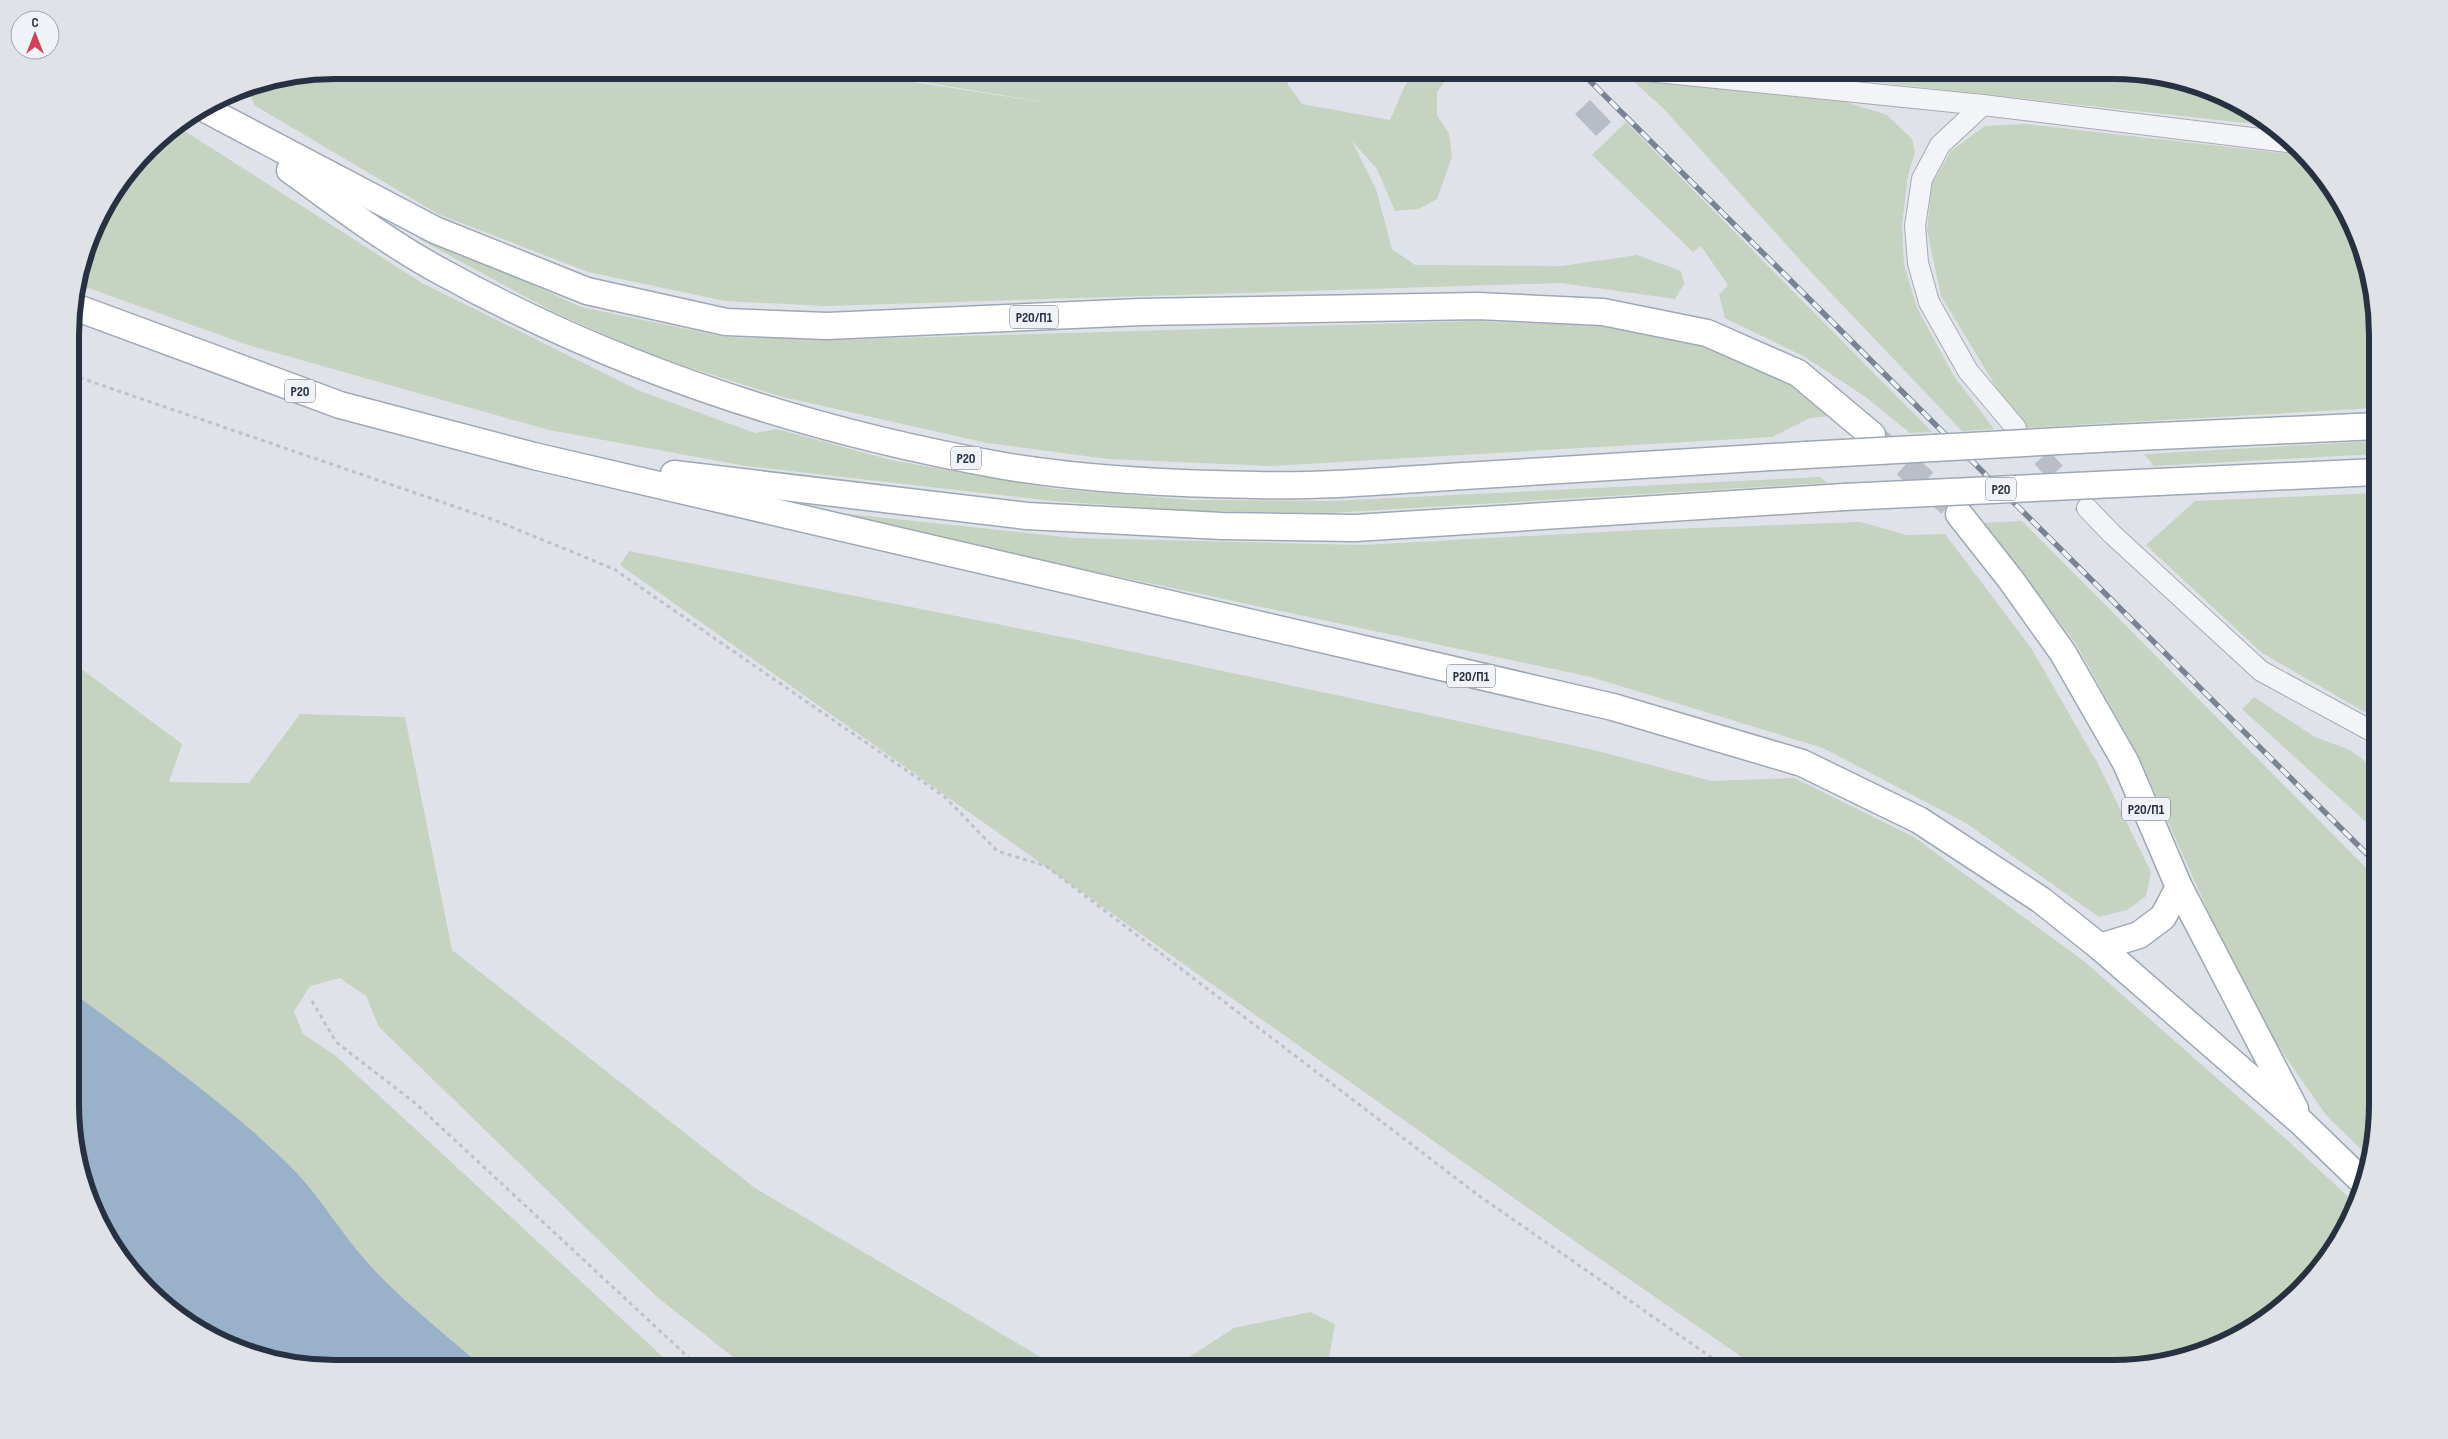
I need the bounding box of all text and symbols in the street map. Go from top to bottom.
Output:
north arrow [10,10,60,60]
text: С [31,14,39,31]
road number: Р20/П1 [1010,306,1058,328]
road number: Р20 [285,380,315,402]
road number: Р20 [951,446,981,469]
road number: Р20 [1986,478,2016,500]
road number: Р20/П1 [1447,664,1495,688]
road number: Р20/П1 [2122,798,2170,821]

